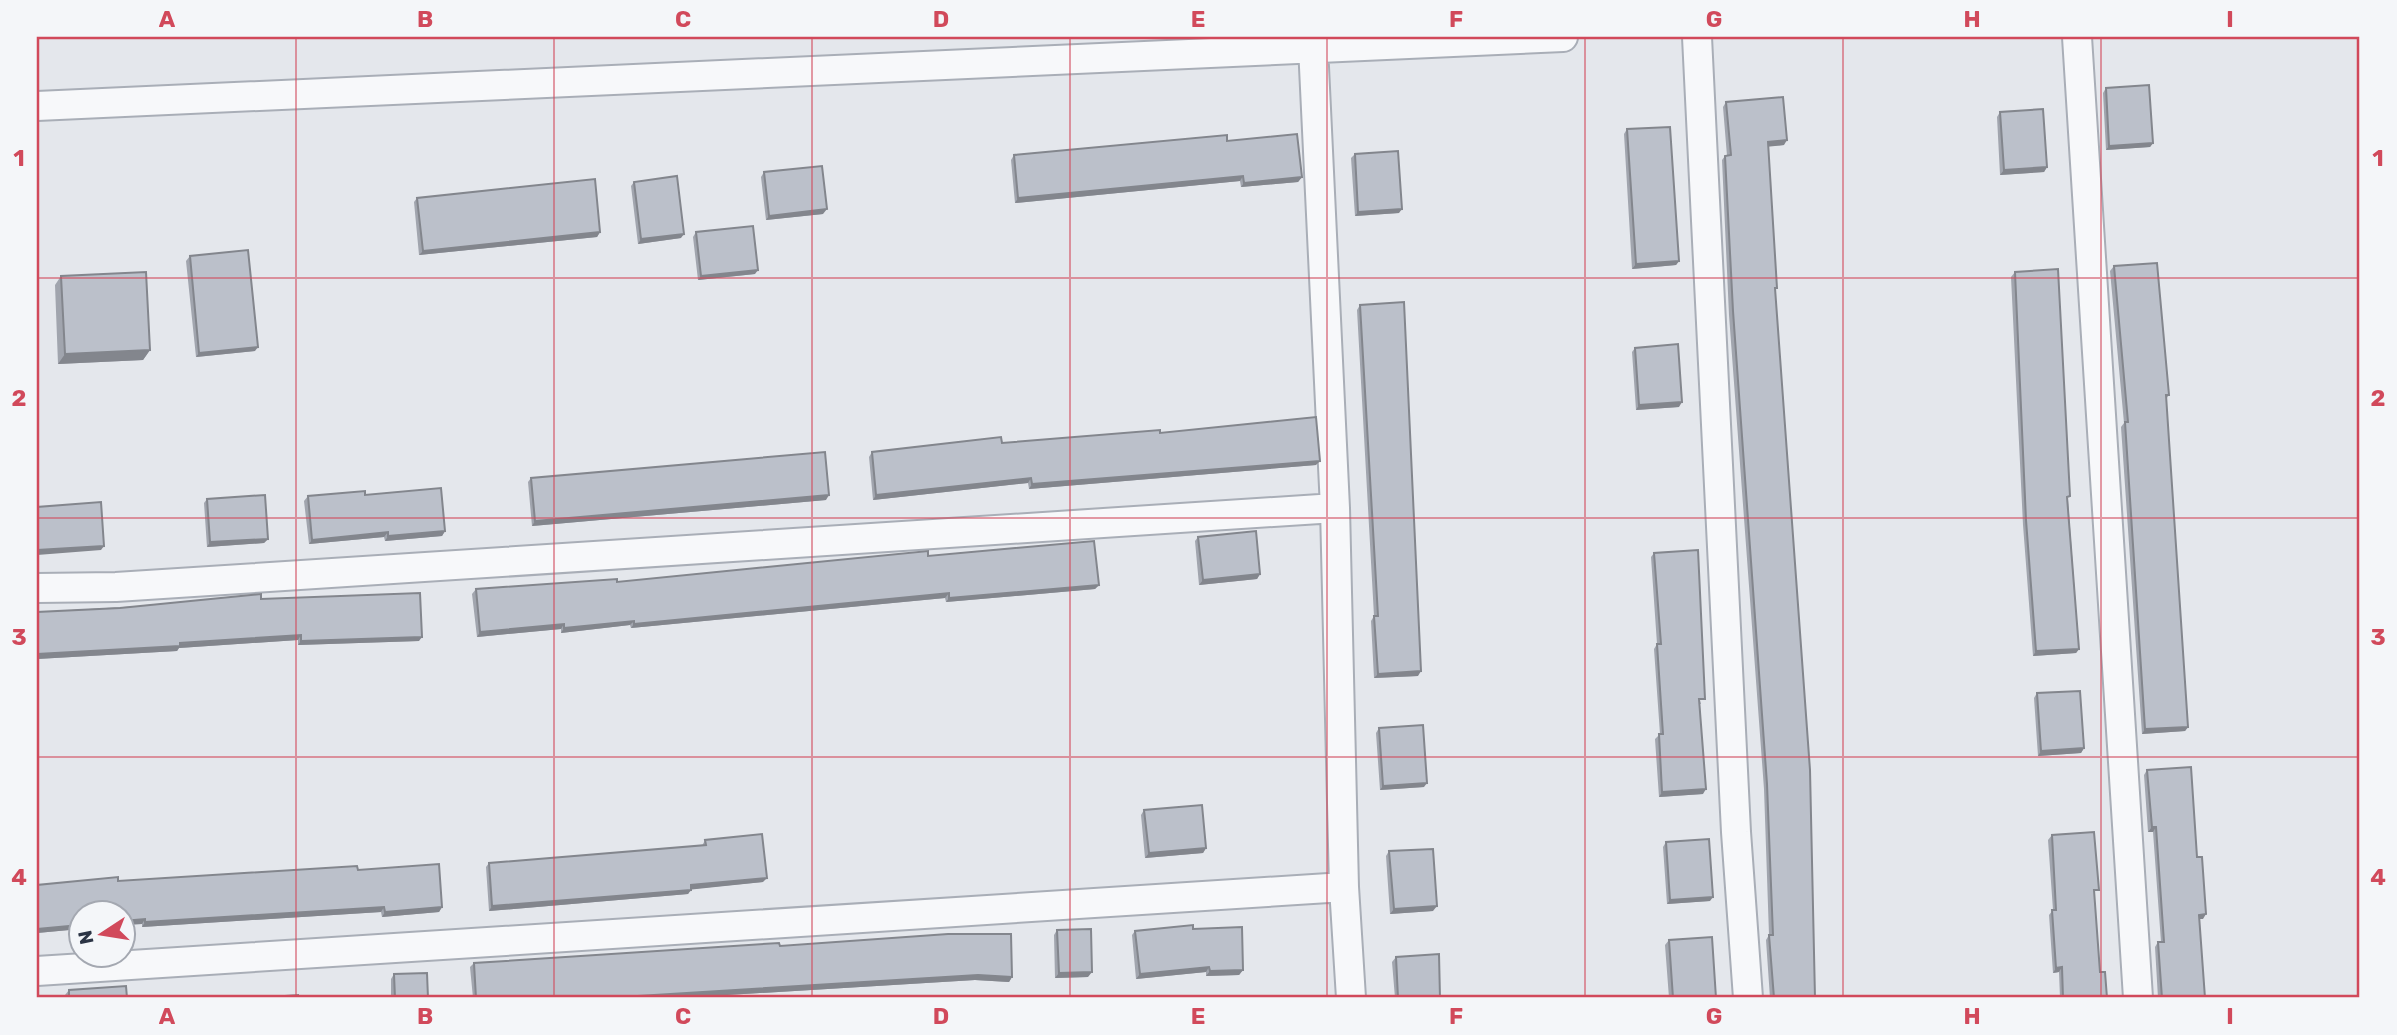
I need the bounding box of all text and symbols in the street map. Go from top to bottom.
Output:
text: A [159,5,176,33]
text: B [417,5,433,33]
text: C [675,5,691,33]
text: D [933,5,949,33]
text: E [1191,5,1205,33]
text: F [1449,5,1463,33]
text: G [1706,5,1722,33]
text: H [1963,5,1981,33]
text: I [2226,5,2234,33]
text: 1 [13,144,25,172]
text: 1 [2372,144,2384,172]
text: 2 [12,384,26,412]
text: 2 [2371,384,2385,412]
text: 3 [11,623,27,651]
text: 3 [2370,623,2386,651]
text: 4 [11,863,27,891]
text: 4 [2370,863,2386,891]
north arrow [66,898,136,968]
text: N [73,928,99,947]
text: A [159,1002,176,1030]
text: B [417,1002,433,1030]
text: C [675,1002,691,1030]
text: D [933,1002,949,1030]
text: E [1191,1002,1205,1030]
text: F [1449,1002,1463,1030]
text: G [1706,1002,1722,1030]
text: H [1963,1002,1981,1030]
text: I [2226,1002,2234,1030]

